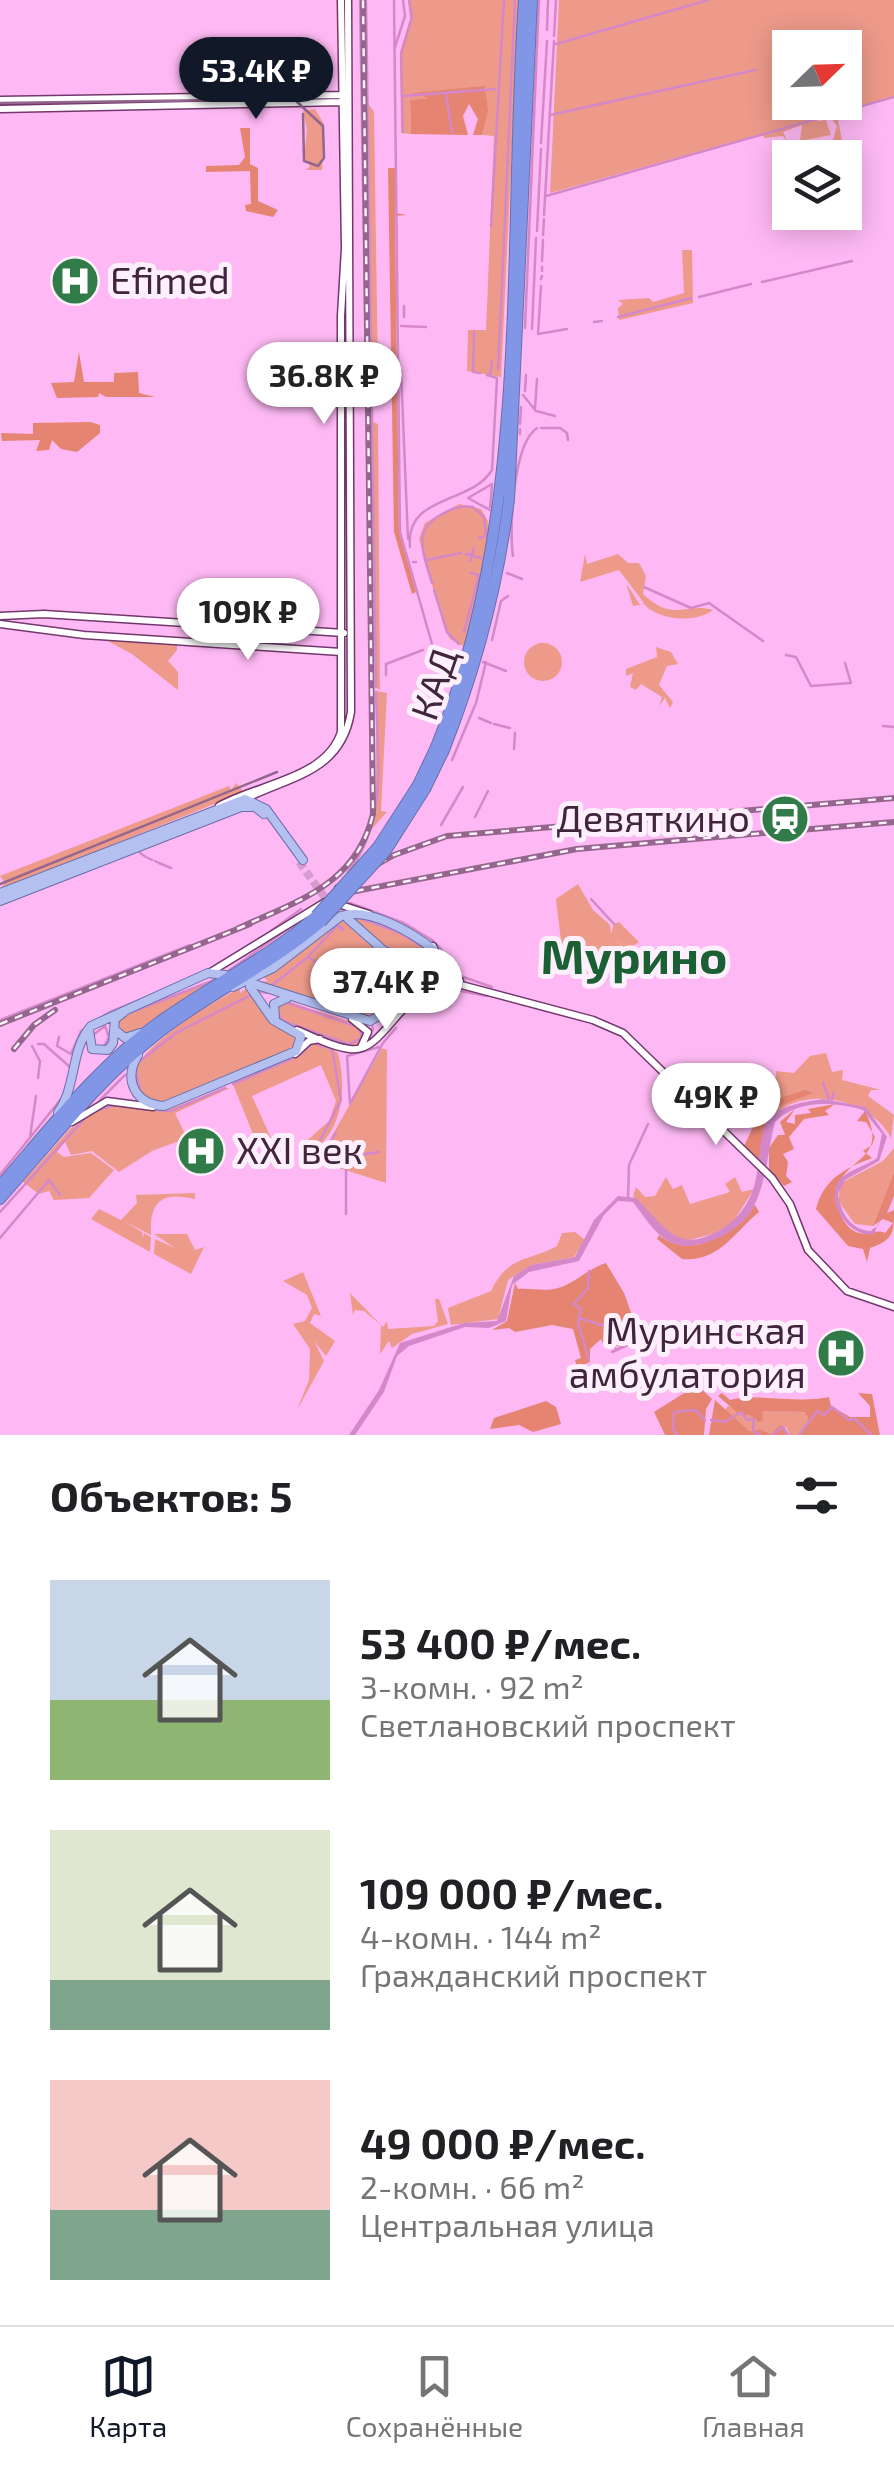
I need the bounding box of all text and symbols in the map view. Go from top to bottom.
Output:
north arrow [772,30,862,120]
map controls [772,30,862,230]
pin: 53.4K ₽ [164,37,348,122]
text: 53.4K ₽ [201,50,311,88]
button: layers [772,140,862,230]
hospital icon: Efimed [49,255,101,307]
place label: Efimed [110,256,230,302]
pin: 36.8K ₽ [232,342,416,427]
text: 36.8K ₽ [269,355,379,393]
pin: 109K ₽ [167,578,329,663]
text: 109K ₽ [199,591,297,629]
street label: КАД [400,641,467,725]
station icon: Девяткино [759,793,811,845]
place label: Девяткино [556,794,750,840]
district label: Мурино [541,926,727,984]
pin: 37.4K ₽ [294,948,478,1033]
text: 37.4K ₽ [332,961,440,999]
pin: 49K ₽ [646,1063,786,1148]
text: 49K ₽ [673,1076,759,1114]
hospital icon: XXI век [175,1125,227,1177]
place label: XXI век [236,1126,363,1172]
place label: Муринская амбулатория [569,1306,806,1396]
hospital icon: Муринская амбулатория [815,1327,867,1379]
icon: filters [789,1468,844,1523]
text: Объектов: 5 [50,1470,292,1520]
text: 53 400 ₽/мес. [360,1617,641,1667]
icon: home [130,1620,250,1740]
text: 3-комн. · 92 m² [360,1667,584,1705]
text: Светлановский проспект [360,1705,736,1743]
text: 109 000 ₽/мес. [360,1867,663,1917]
icon: home [130,1870,250,1990]
text: 4-комн. · 144 m² [360,1917,602,1955]
text: Гражданский проспект [360,1955,707,1993]
text: 49 000 ₽/мес. [360,2117,646,2167]
icon: home [130,2120,250,2240]
text: 2-комн. · 66 m² [360,2167,584,2205]
text: Центральная улица [360,2205,655,2243]
tab: Карта [89,2349,167,2443]
tab: Сохранённые [346,2349,523,2443]
tab: Главная [702,2349,805,2443]

